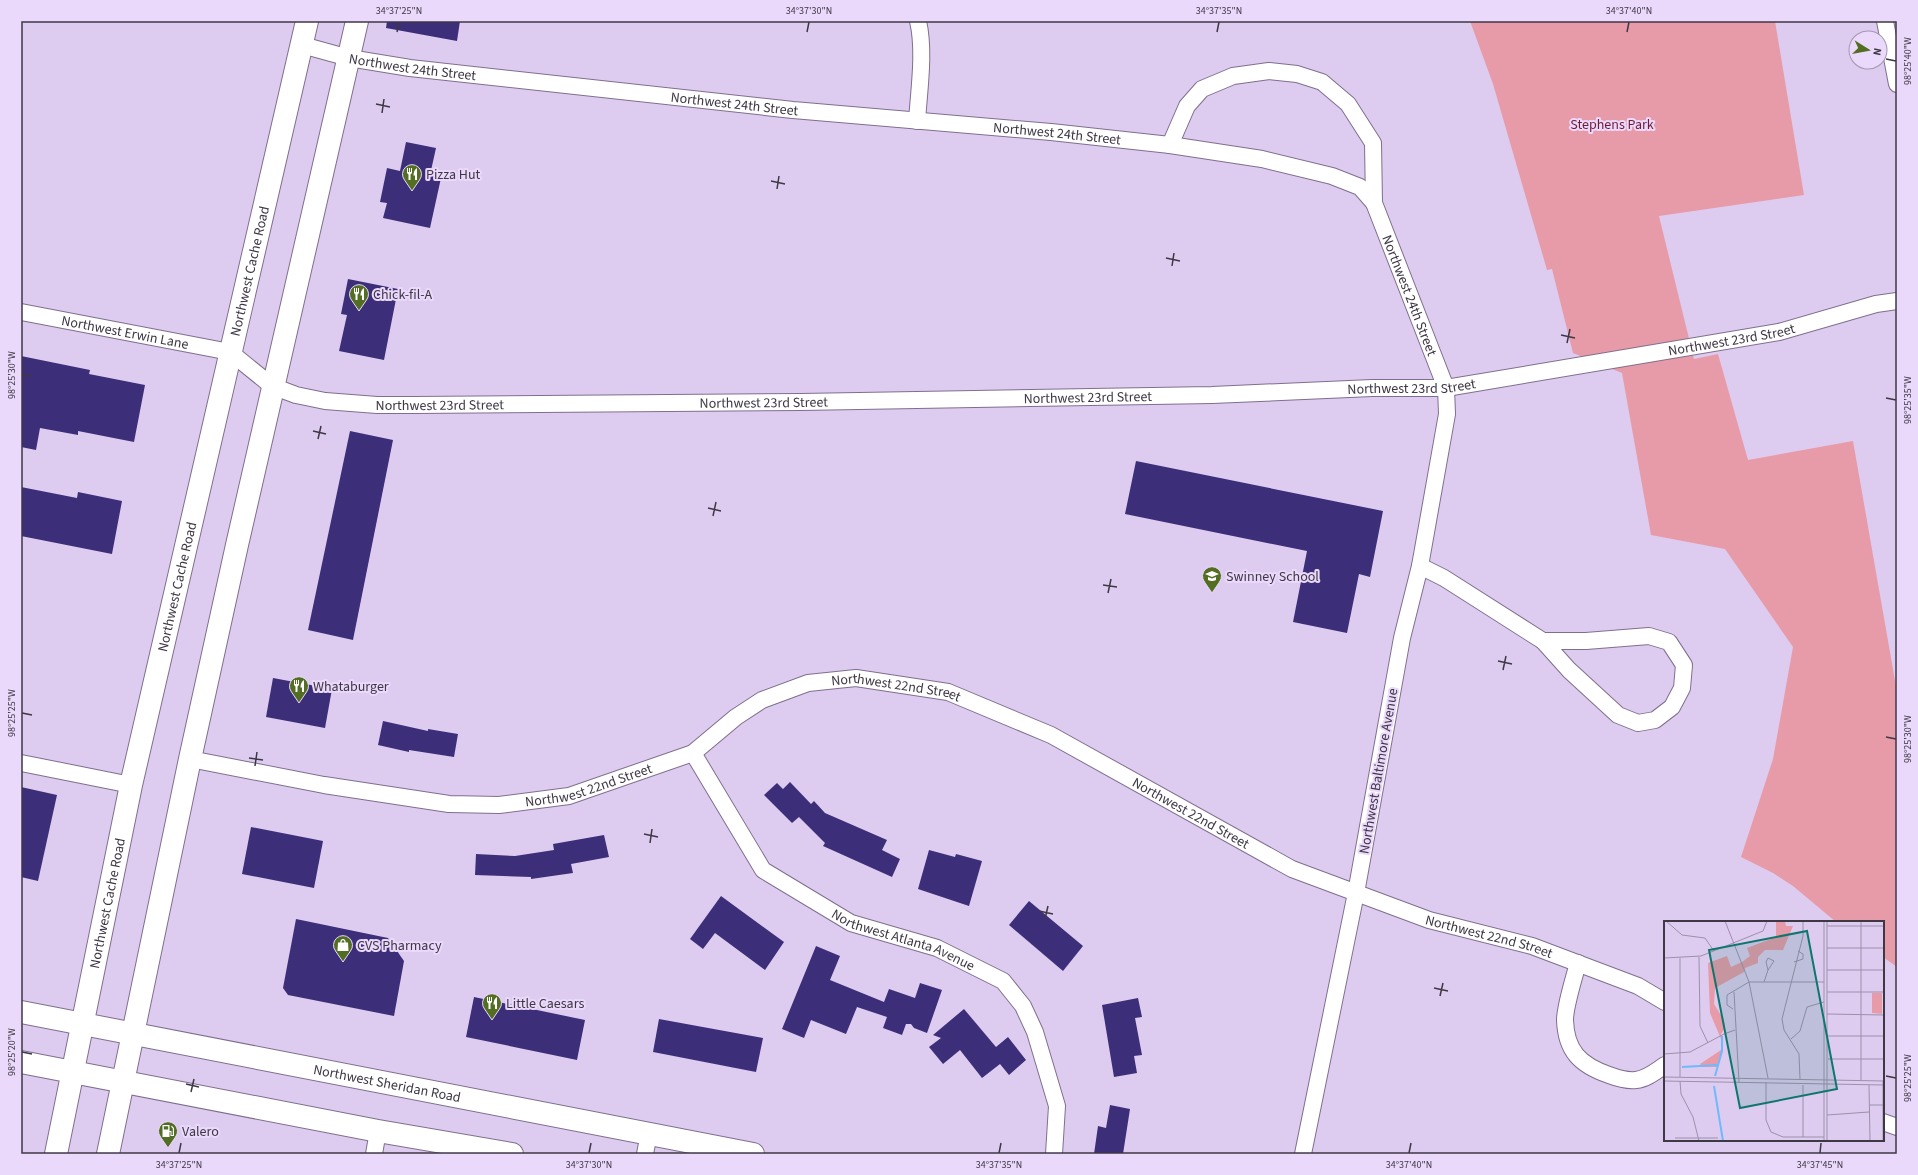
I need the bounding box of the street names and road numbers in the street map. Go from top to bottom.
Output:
street label: Northwest 24th Street [347,49,477,86]
street label: Northwest 24th Street [670,88,799,121]
street label: Northwest 24th Street [992,118,1122,151]
street label: Northwest Cache Road [226,204,275,338]
street label: Northwest 24th Street [1376,232,1442,359]
street label: Northwest Erwin Lane [60,311,190,355]
street label: Northwest 23rd Street [1667,319,1798,361]
street label: Northwest 23rd Street [1347,374,1477,400]
street label: Northwest 23rd Street [1023,387,1152,409]
street label: Northwest 23rd Street [700,393,828,414]
street label: Northwest 23rd Street [376,395,504,416]
street label: Northwest Cache Road [153,520,202,654]
street label: Northwest 22nd Street [830,669,964,707]
street label: Northwest Baltimore Avenue [1355,687,1403,856]
street label: Northwest 22nd Street [524,759,655,813]
street label: Northwest 22nd Street [1128,773,1253,854]
street label: Northwest Cache Road [85,836,131,970]
street label: Northwest Atlanta Avenue [827,904,978,976]
street label: Northwest 22nd Street [1423,910,1556,964]
street label: Northwest Sheridan Road [312,1060,462,1108]

